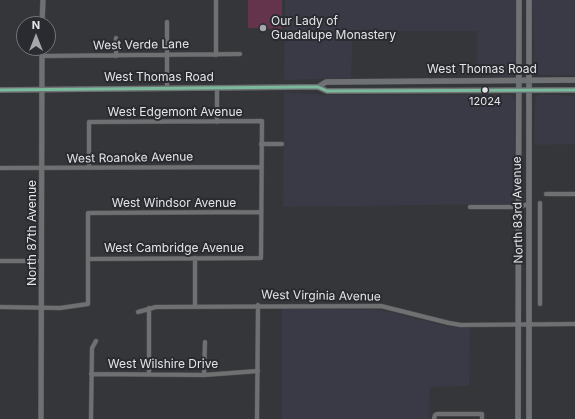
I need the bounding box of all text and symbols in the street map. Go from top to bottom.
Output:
place label: Our Lady of Guadalupe Monastery [271,14,396,42]
north arrow [16,16,56,56]
text: N [32,18,40,32]
marker: Our Lady of Guadalupe Monastery [258,23,268,33]
street label: West Verde Lane [93,37,189,53]
street label: West Thomas Road [427,62,537,76]
street label: West Thomas Road [104,70,214,84]
marker: 12024 [480,85,490,95]
place label: 12024 [469,95,501,109]
street label: West Edgemont Avenue [107,105,243,119]
street label: West Roanoke Avenue [67,150,193,166]
street label: North 83rd Avenue [510,156,526,264]
street label: North 87th Avenue [25,180,39,286]
street label: West Windsor Avenue [112,196,236,210]
street label: West Cambridge Avenue [104,241,244,255]
street label: West Virginia Avenue [261,288,381,304]
street label: West Wilshire Drive [108,357,218,371]

